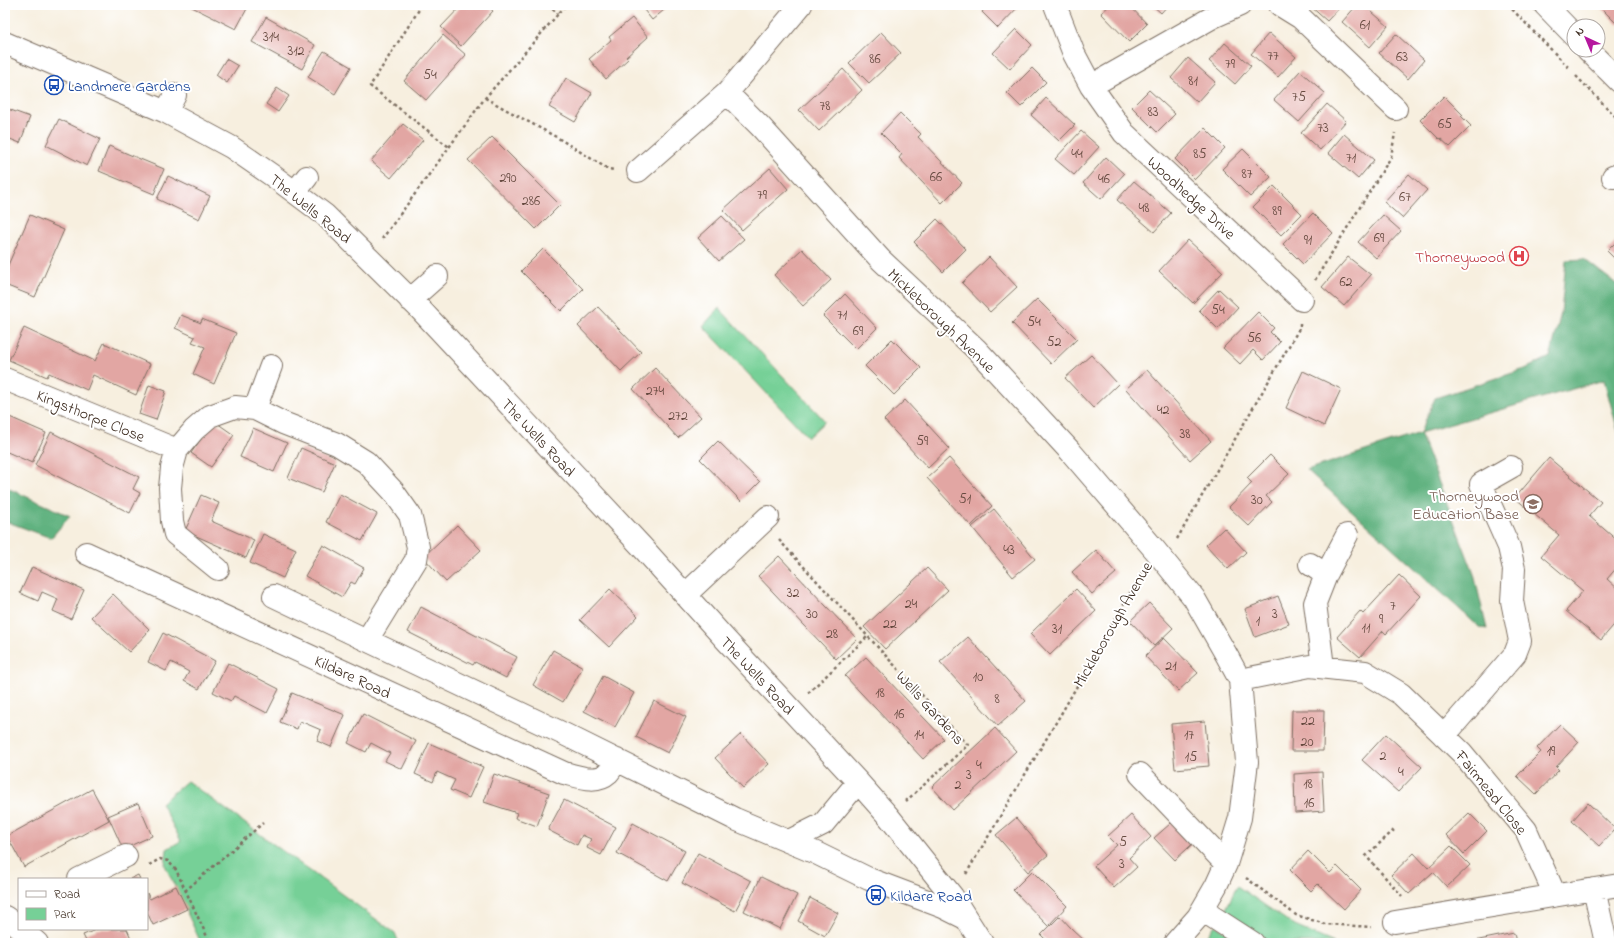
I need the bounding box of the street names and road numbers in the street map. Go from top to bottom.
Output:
street label: Woodhedge Drive [1141,151,1241,247]
street label: The Wells Road [263,169,356,250]
street label: Mickleborough Avenue [881,264,1001,380]
street label: Kingsthorpe Close [32,384,149,450]
street label: The Wells Road [495,394,580,483]
street label: Mickleborough Avenue [1068,557,1160,692]
street label: The Wells Road [714,632,799,721]
street label: Kildare Road [310,650,394,706]
street label: Wells Gardens [890,666,970,751]
street label: Fairmead Close [1448,745,1533,842]

